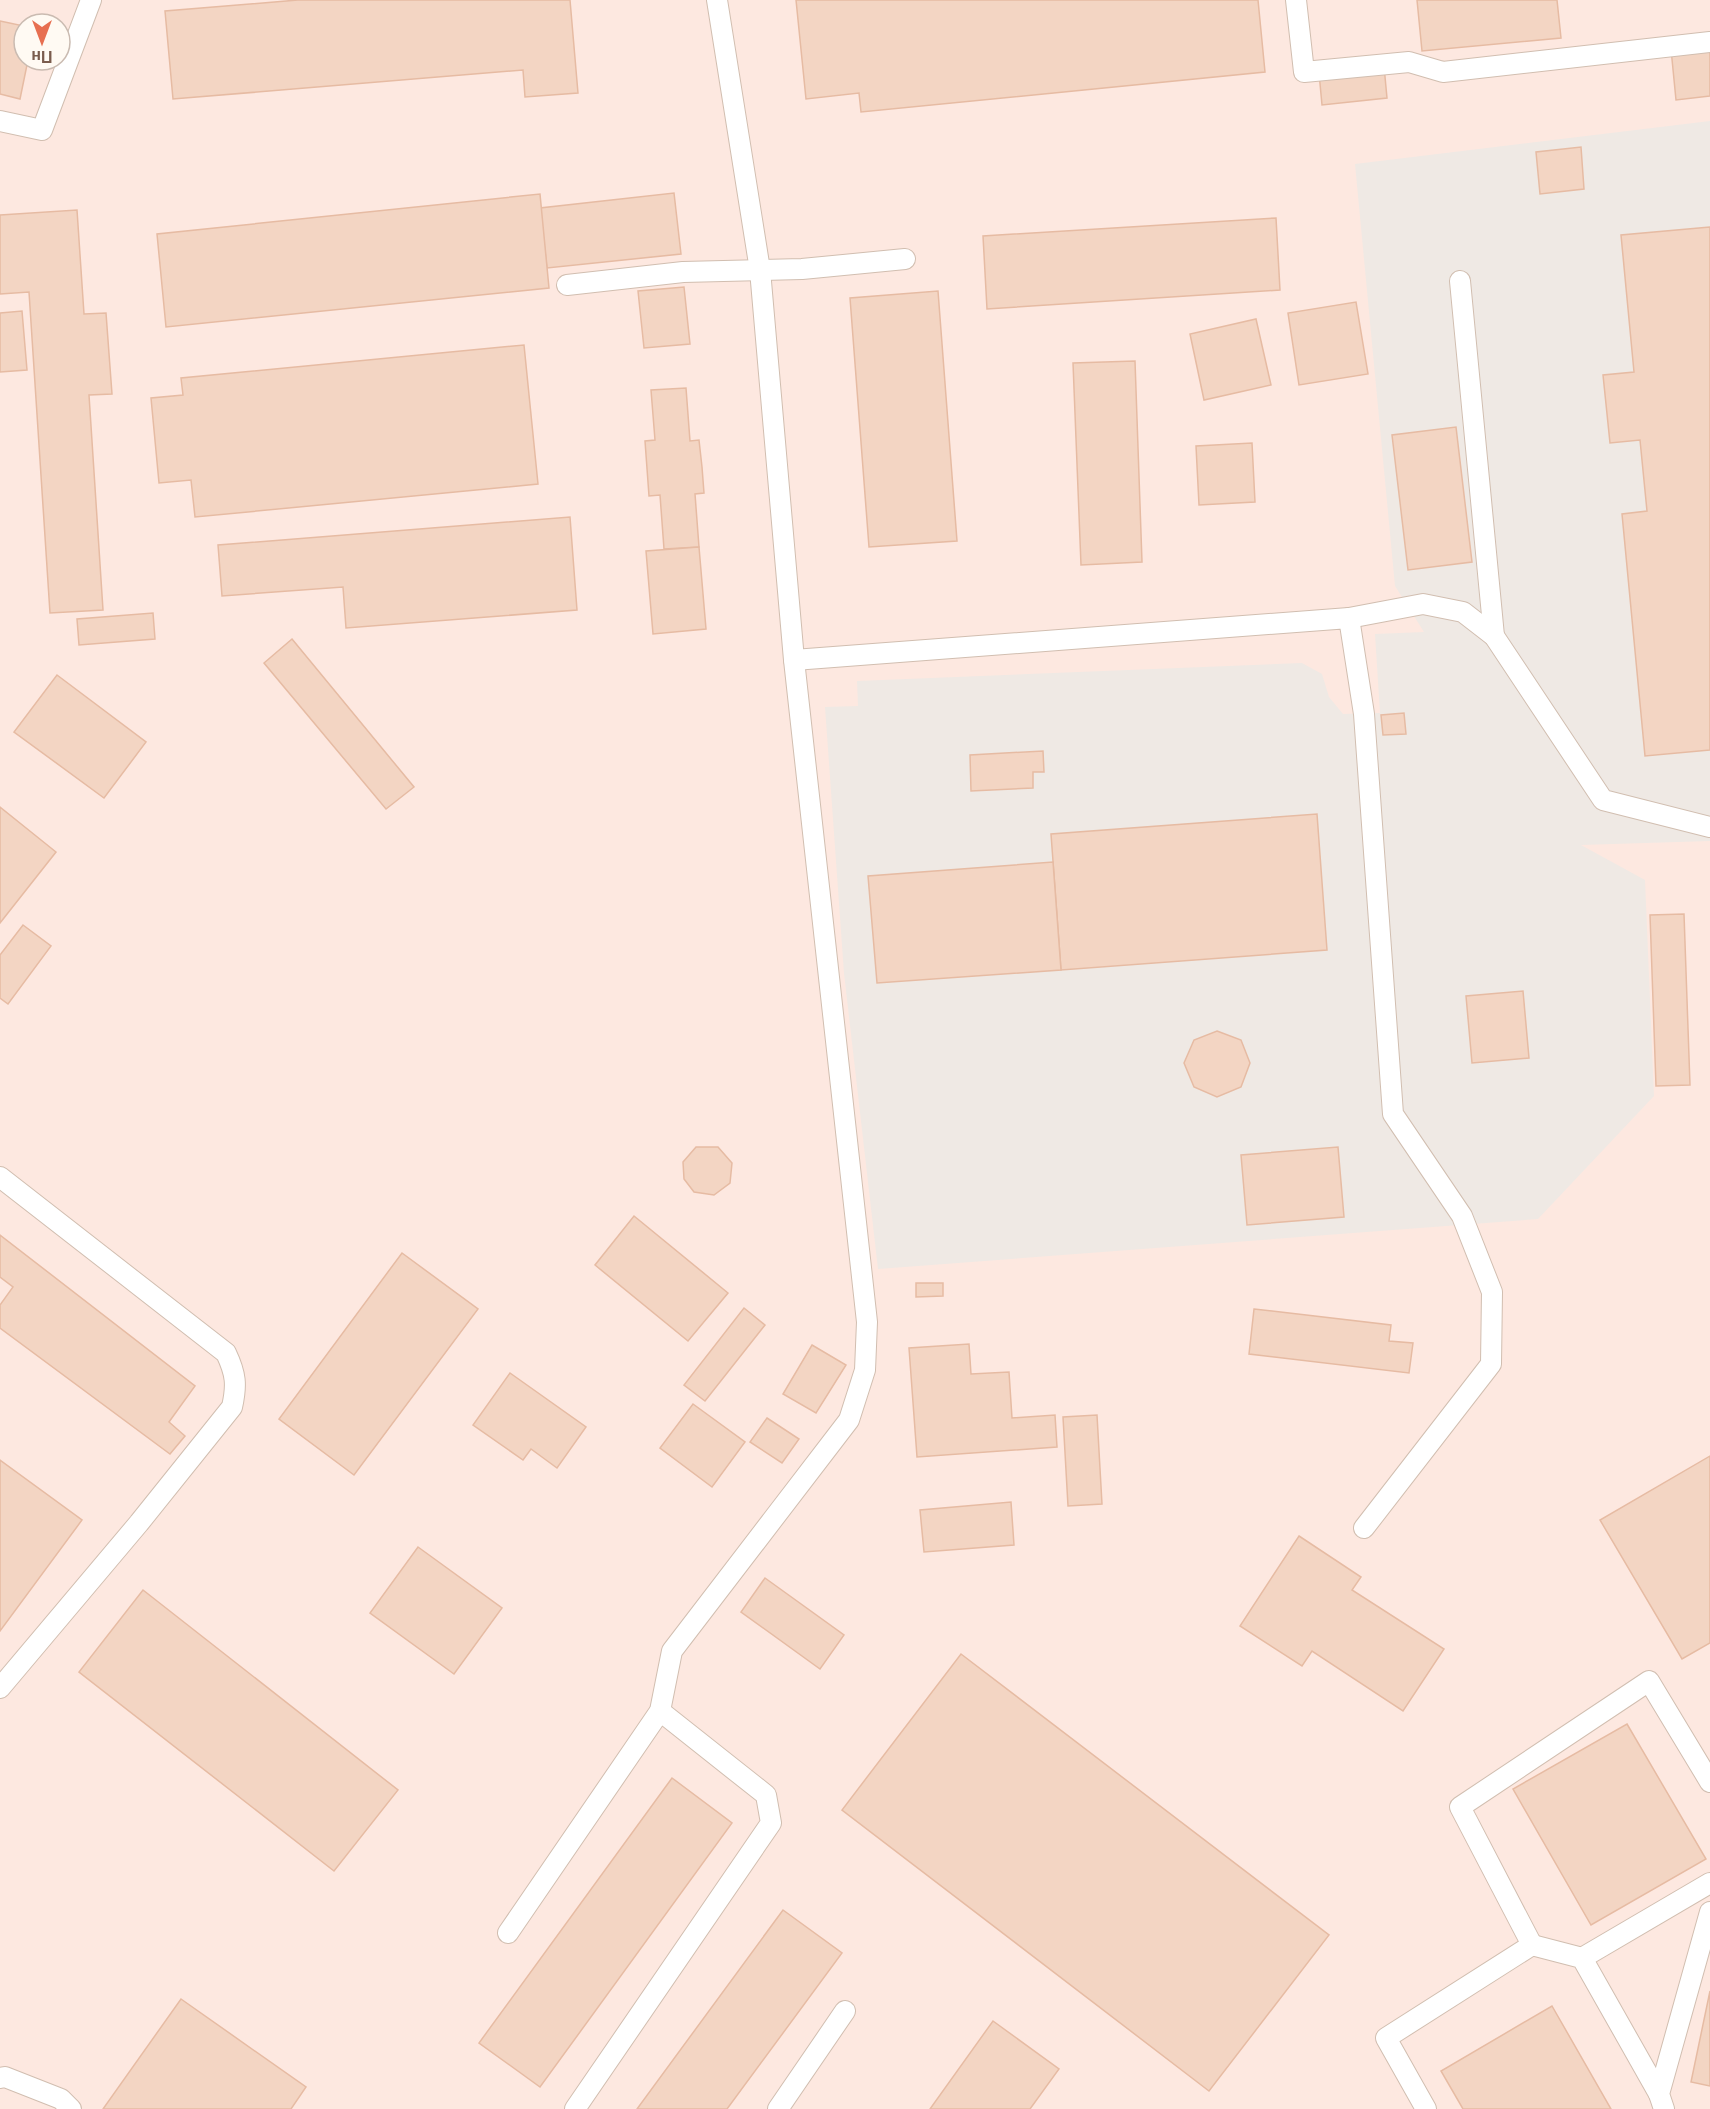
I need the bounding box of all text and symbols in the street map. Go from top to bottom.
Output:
north arrow [12,12,72,72]
text: Пн [31,48,53,65]

